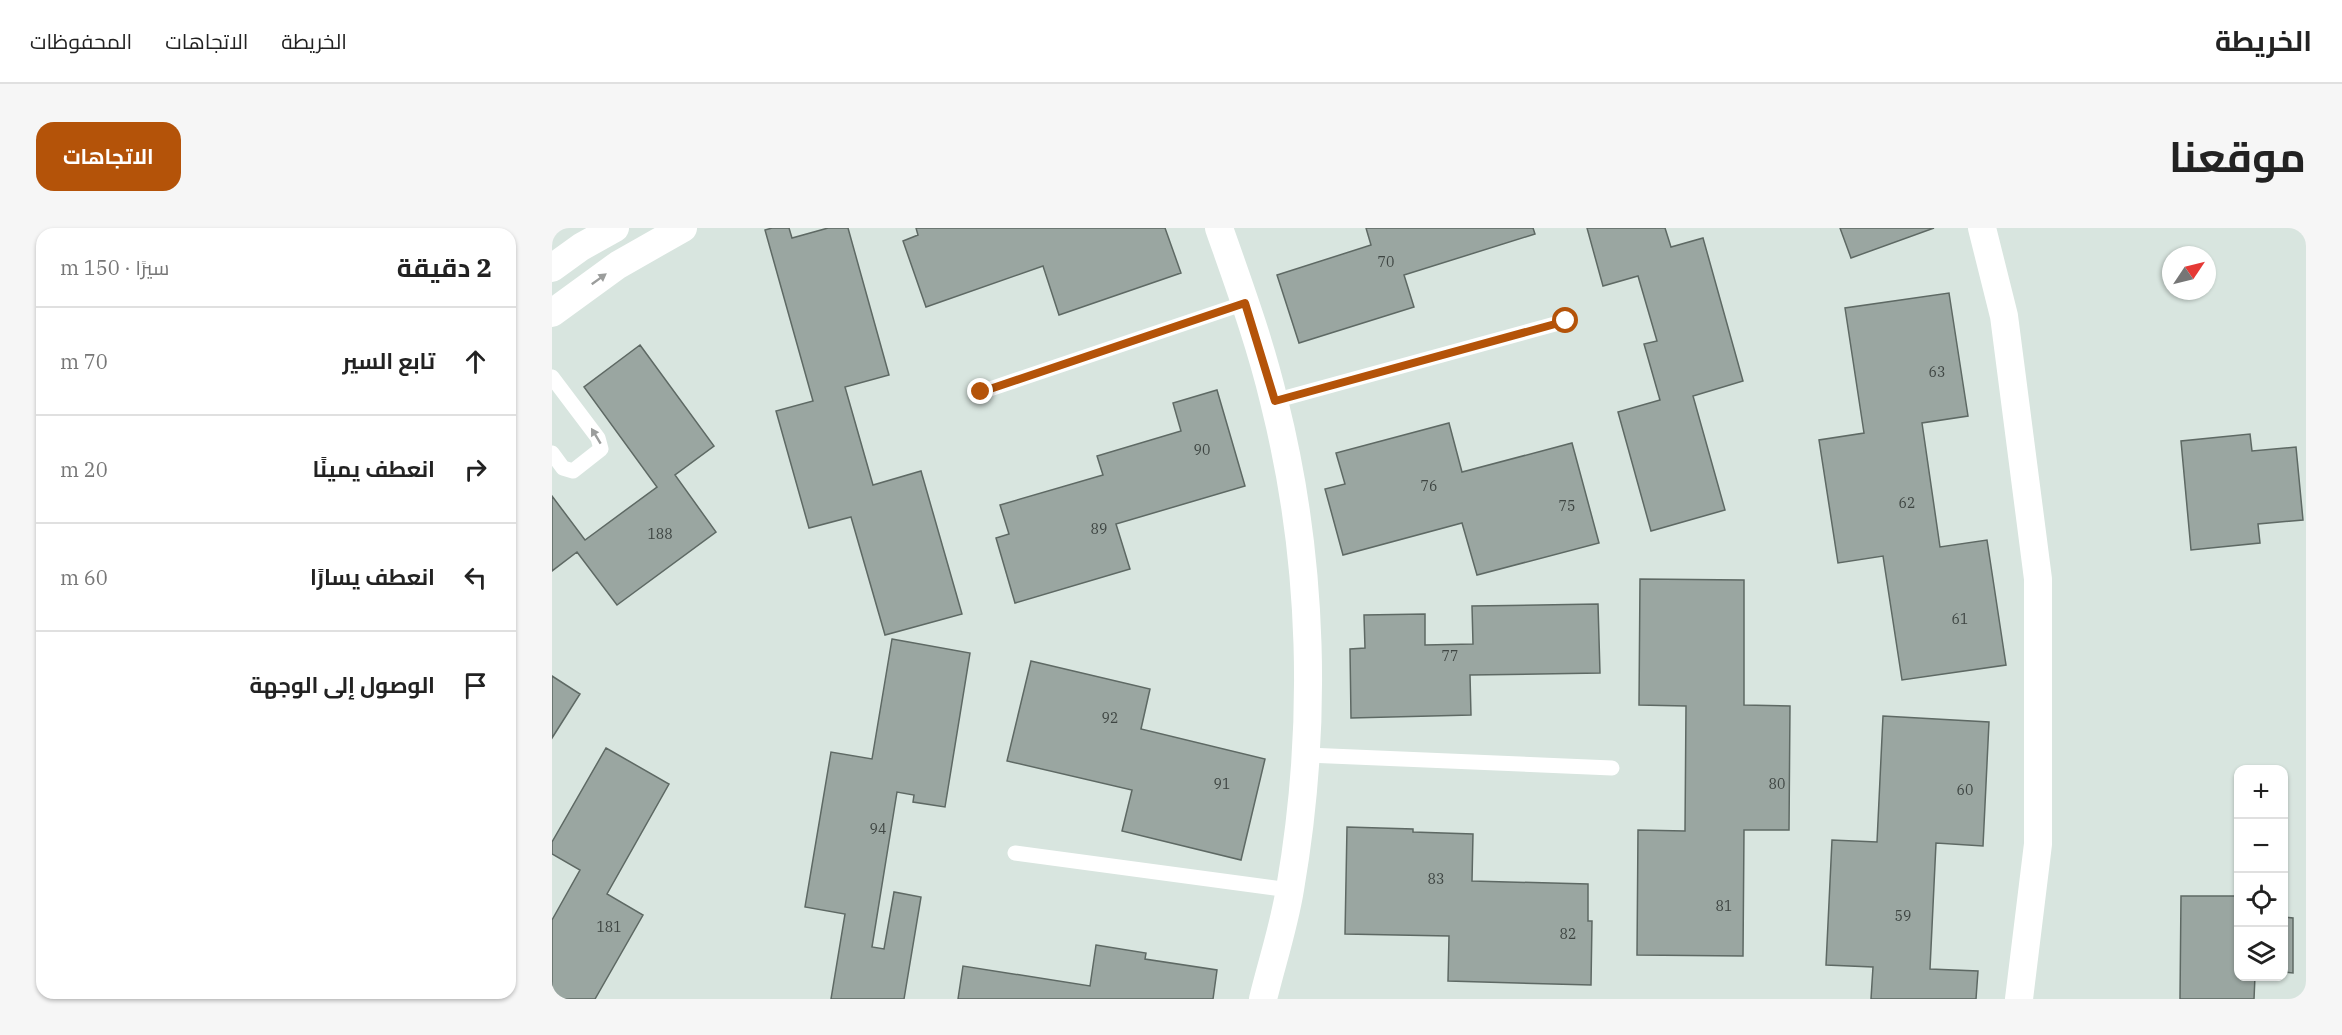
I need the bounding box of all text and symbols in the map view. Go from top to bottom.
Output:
text: الخريطة [2215,22,2312,59]
text: المحفوظات [30,27,132,55]
text: الاتجاهات [165,27,248,55]
text: الخريطة [281,27,347,55]
button: الاتجاهات [36,122,181,191]
text: موقعنا [2169,129,2306,184]
north arrow [2162,246,2216,300]
text: 2 دقيقة [397,250,492,284]
house number: 70 [1378,253,1394,271]
text: سيرًا · 150 m [60,254,169,281]
one-way arrow [591,272,607,285]
route start [1552,307,1578,333]
icon: ahead [459,345,492,378]
text: تابع السير [342,346,435,375]
text: 70 m [60,348,108,375]
house number: 63 [1929,363,1945,381]
route end [967,378,993,404]
one-way arrow [590,428,601,444]
house number: 90 [1194,441,1210,459]
icon: right [459,453,492,486]
text: انعطف يمينًا [313,454,435,483]
text: 20 m [60,456,108,483]
house number: 76 [1421,477,1437,495]
house number: 62 [1899,494,1915,512]
house number: 75 [1559,497,1575,515]
house number: 89 [1091,520,1107,538]
house number: 188 [647,525,673,543]
icon: left [459,561,492,594]
text: انعطف يسارًا [310,562,435,591]
text: 60 m [60,564,108,591]
house number: 61 [1952,610,1968,628]
house number: 77 [1442,647,1458,665]
icon: arrive [459,669,492,702]
text: الوصول إلى الوجهة [250,670,435,699]
house number: 92 [1102,709,1118,727]
map controls [2234,765,2288,981]
button: + [2234,765,2288,819]
house number: 91 [1214,775,1230,793]
house number: 80 [1769,775,1785,793]
house number: 60 [1957,781,1973,799]
button: − [2234,819,2288,873]
house number: 94 [870,820,886,838]
house number: 83 [1428,870,1444,888]
button: locate [2234,873,2288,927]
house number: 81 [1716,897,1732,915]
house number: 59 [1895,907,1911,925]
house number: 181 [596,918,622,936]
house number: 82 [1560,925,1576,943]
button: layers [2234,927,2288,981]

